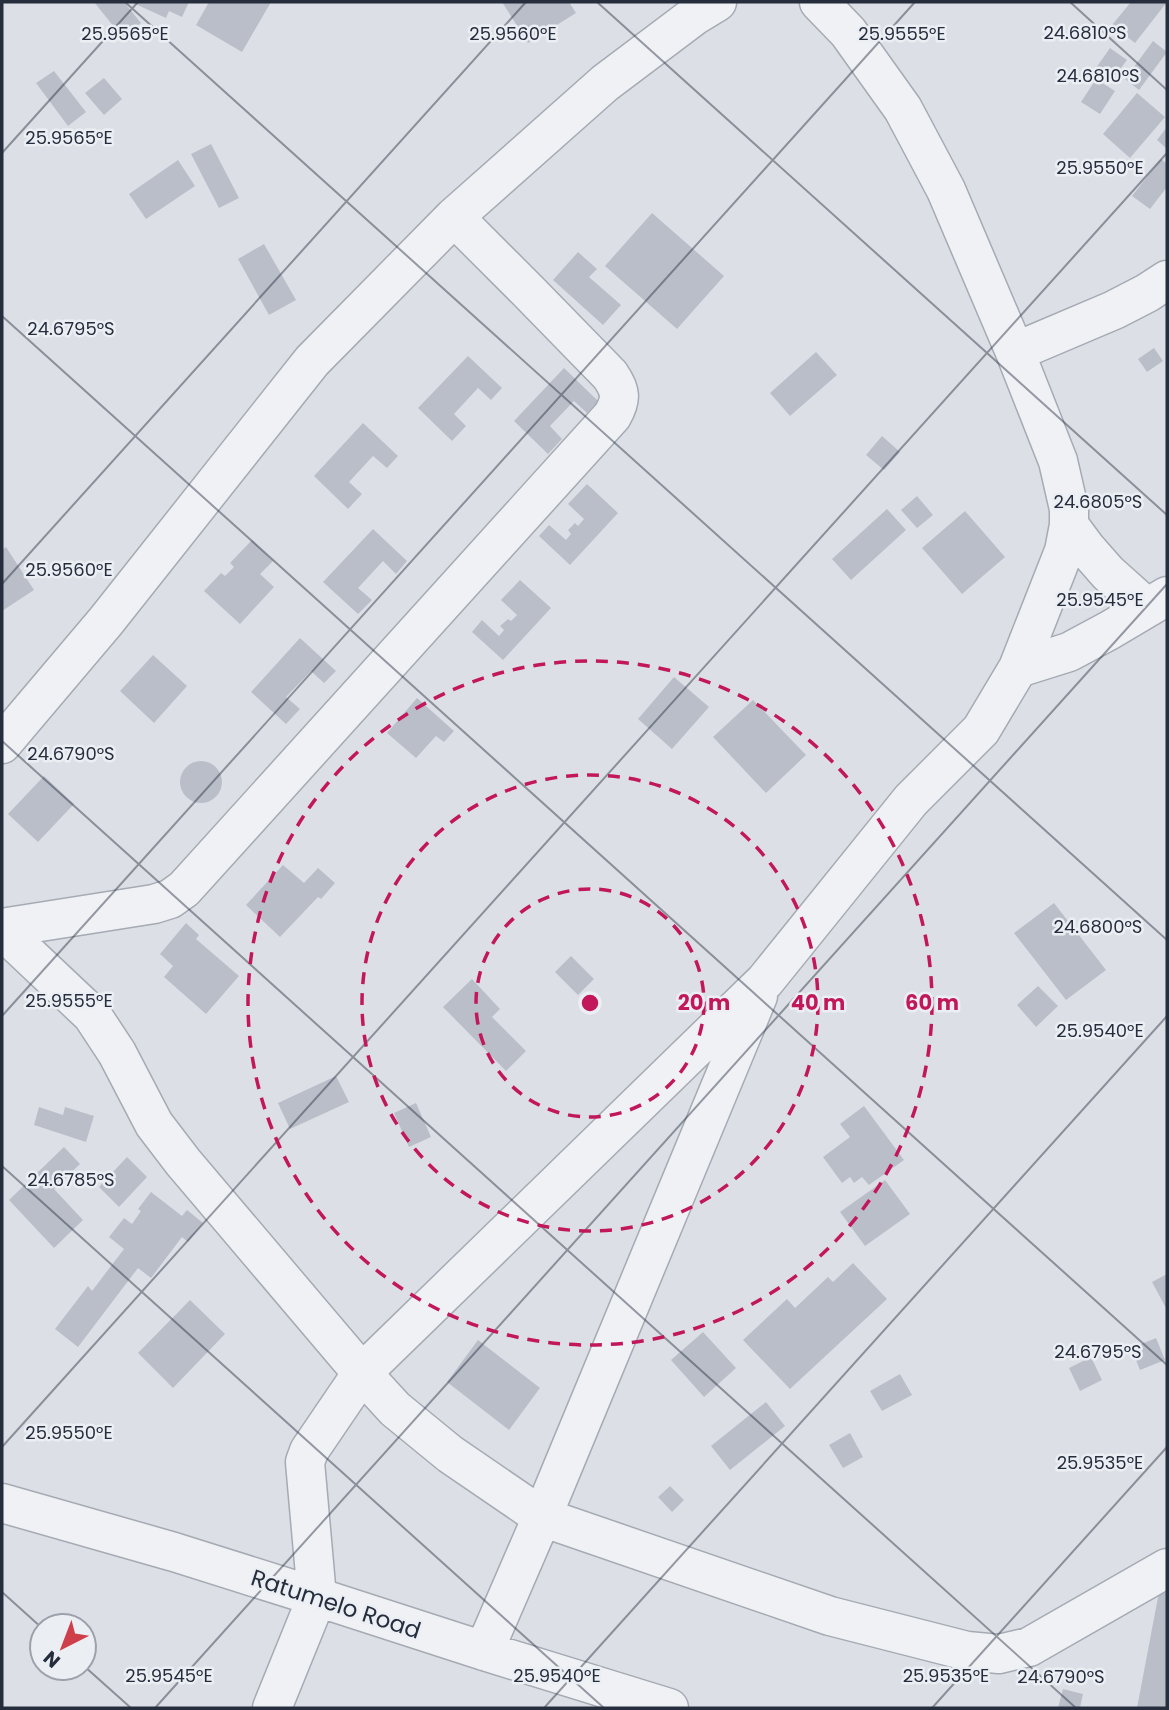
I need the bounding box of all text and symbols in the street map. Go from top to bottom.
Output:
text: 24.6810°S [1043,20,1127,45]
text: 25.9565°E [81,21,169,46]
text: 25.9560°E [469,21,557,46]
text: 25.9555°E [858,21,946,46]
text: 24.6810°S [1056,63,1140,88]
text: 25.9565°E [25,125,113,150]
text: 25.9550°E [1056,155,1144,180]
text: 24.6795°S [27,316,115,341]
text: 24.6805°S [1054,489,1142,514]
text: 25.9560°E [25,557,113,582]
text: 25.9545°E [1056,587,1144,612]
text: 24.6790°S [27,741,115,766]
text: 24.6800°S [1054,914,1142,939]
text: 25.9555°E [25,988,113,1013]
text: 20 m [678,988,730,1017]
text: 40 m [791,988,845,1017]
text: 60 m [905,988,959,1017]
centre of rings [578,991,602,1015]
text: 25.9540°E [1056,1018,1144,1043]
text: 24.6785°S [27,1167,115,1192]
text: 24.6795°S [1054,1339,1142,1364]
text: 25.9550°E [25,1420,113,1445]
text: 25.9535°E [1057,1450,1143,1475]
street label: Ratumelo Road [247,1561,425,1647]
north arrow [28,1612,98,1682]
text: N [38,1644,66,1674]
text: 25.9545°E [125,1663,213,1688]
text: 25.9540°E [513,1663,601,1688]
text: 25.9535°E [903,1663,989,1688]
text: 24.6790°S [1017,1664,1105,1689]

